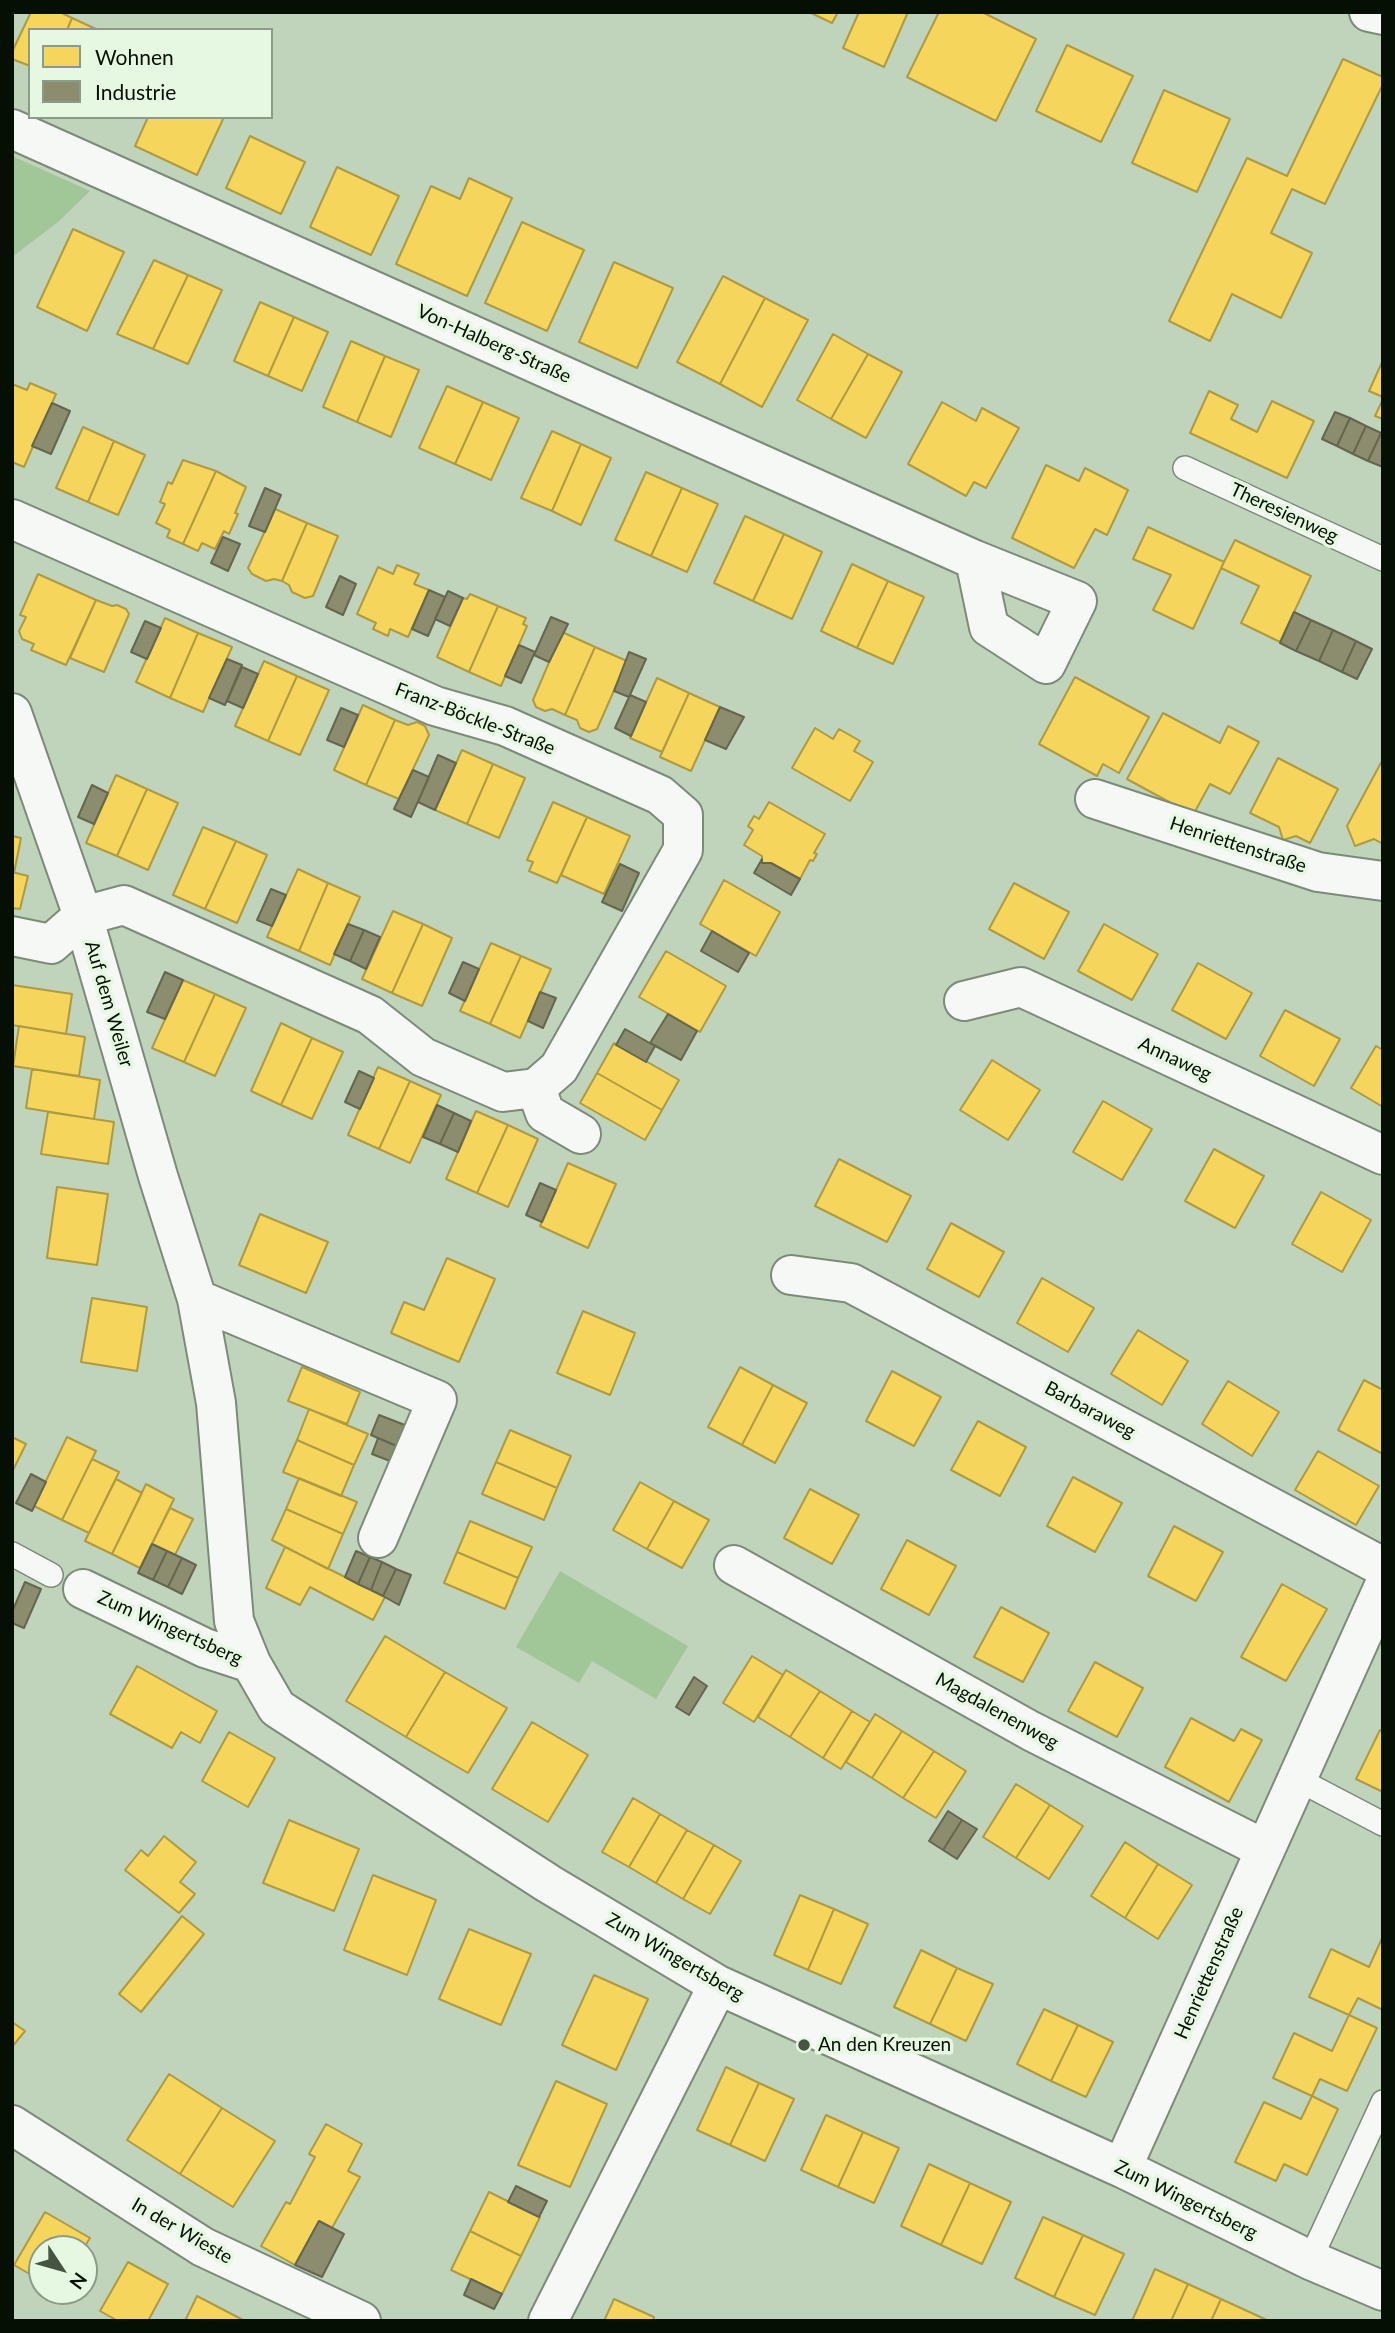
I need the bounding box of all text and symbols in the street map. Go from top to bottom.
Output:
legend [28,28,273,119]
text: Wohnen [95,44,174,69]
text: Industrie [95,79,176,104]
street label: Von-Halberg-Straße [413,300,575,388]
street label: Theresienweg [1226,478,1342,548]
street label: Franz-Böckle-Straße [392,678,558,760]
street label: Henriettenstraße [1167,812,1309,878]
street label: Auf dem Weiler [80,938,138,1070]
street label: Annaweg [1135,1032,1215,1086]
street label: Barbaraweg [1041,1377,1139,1443]
street label: Zum Wingertsberg [94,1586,246,1670]
street label: Magdalenenweg [932,1668,1062,1754]
street label: Henriettenstraße [1170,1903,1248,2043]
street label: Zum Wingertsberg [602,1908,748,2006]
place label: An den Kreuzen [818,2034,951,2056]
marker: An den Kreuzen [796,2037,812,2053]
street label: Zum Wingertsberg [1111,2156,1261,2244]
street label: In der Wieste [128,2193,236,2269]
north arrow [28,2235,98,2305]
text: N [65,2269,92,2294]

